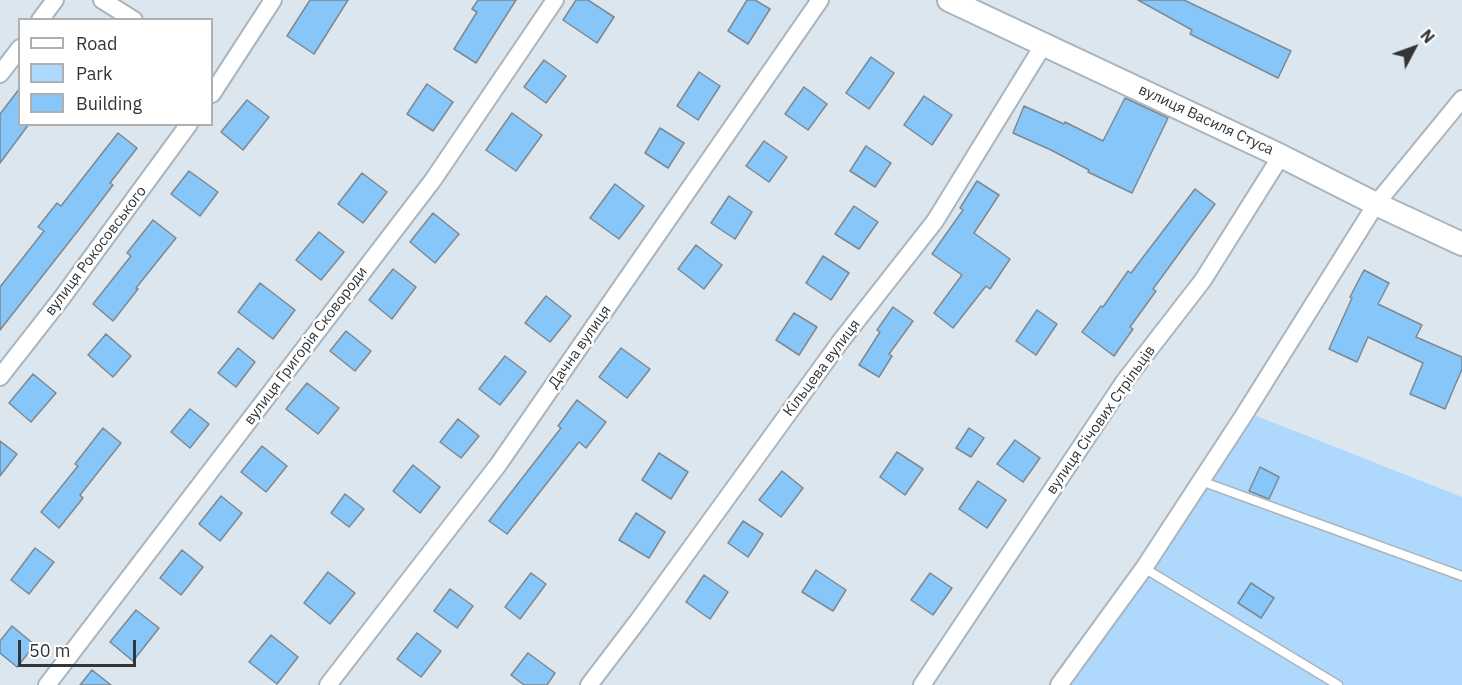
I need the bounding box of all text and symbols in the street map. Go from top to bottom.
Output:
legend [18,18,213,126]
north arrow [1384,18,1444,78]
text: N [1416,25,1439,47]
text: Road [76,32,117,55]
text: Park [76,62,112,85]
street label: вулиця Василя Стуса [1136,81,1276,159]
text: Building [76,92,142,115]
street label: вулиця Рокосовського [41,183,151,319]
street label: вулиця Григорія Сковороди [241,263,371,429]
street label: Дачна вулиця [545,302,615,392]
street label: Кільцева вулиця [780,316,864,420]
street label: вулиця Січових Стрільців [1043,342,1159,498]
scale bar [21,628,140,666]
text: 50 m [29,639,71,662]

